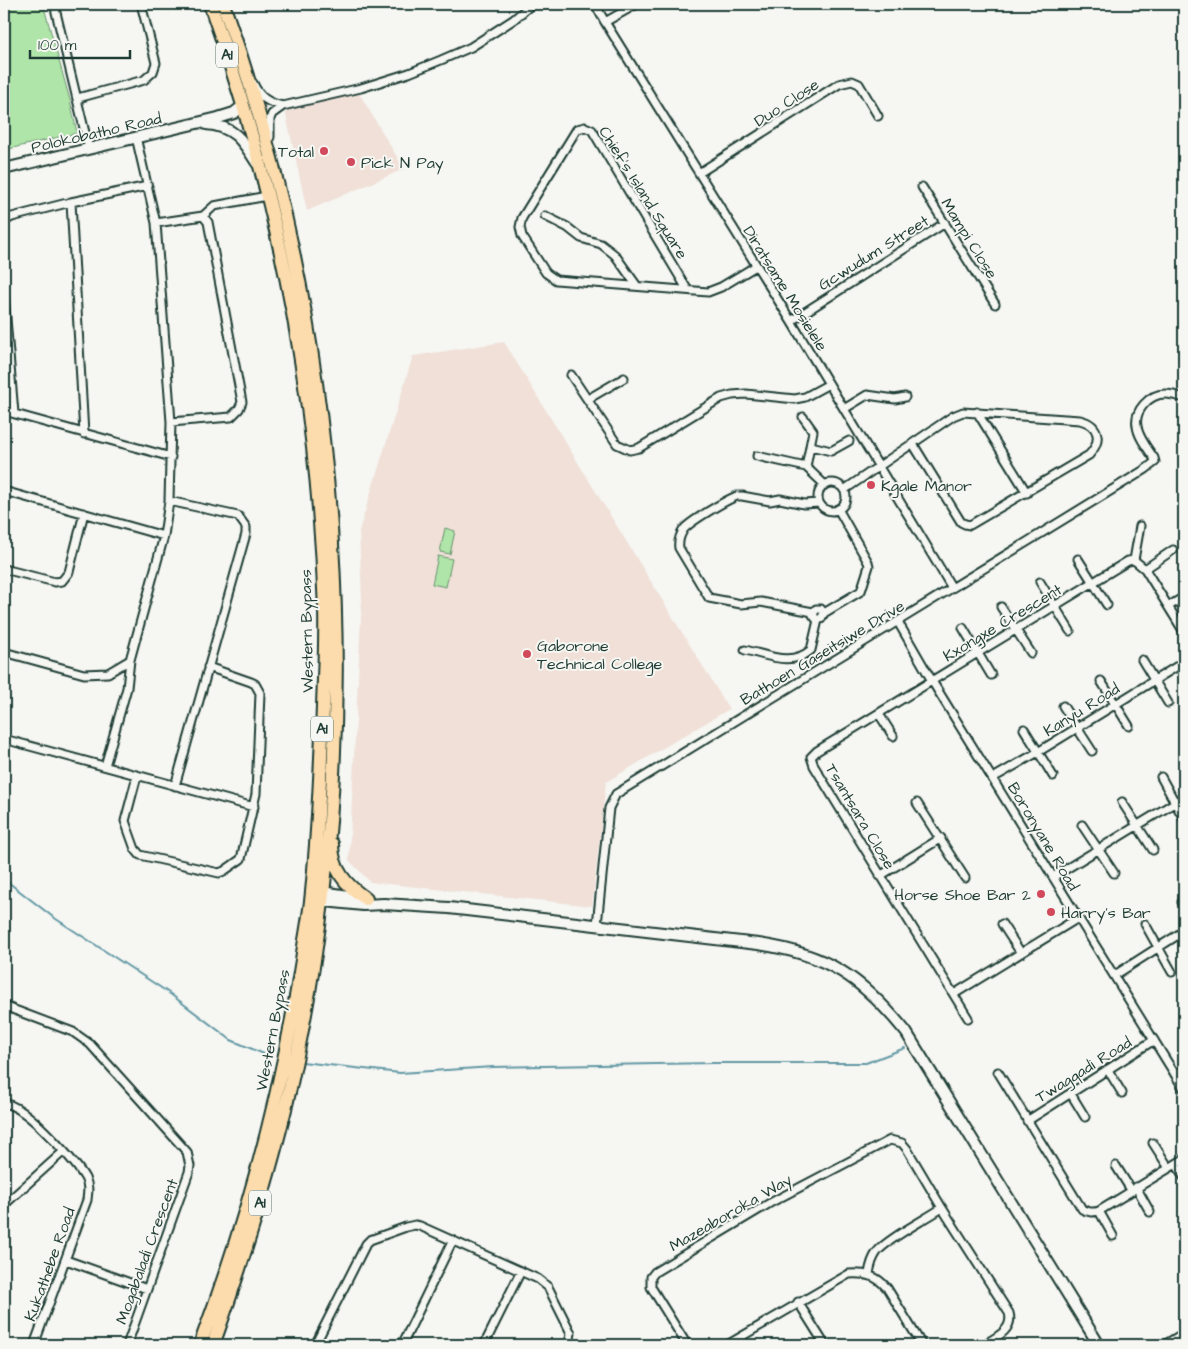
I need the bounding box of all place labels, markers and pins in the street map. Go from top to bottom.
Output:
place label: Total [278,141,314,163]
marker: Total [318,145,330,157]
place label: Pick N Pay [361,152,444,175]
marker: Pick N Pay [345,156,357,168]
place label: Kgale Manor [881,475,972,498]
marker: Kgale Manor [865,479,877,491]
place label: Gaborone Technical College [537,635,663,676]
marker: Gaborone Technical College [521,648,533,660]
place label: Horse Shoe Bar 2 [894,884,1031,906]
marker: Horse Shoe Bar 2 [1035,888,1047,900]
place label: Harry's Bar [1061,902,1151,925]
marker: Harry's Bar [1045,906,1057,918]

